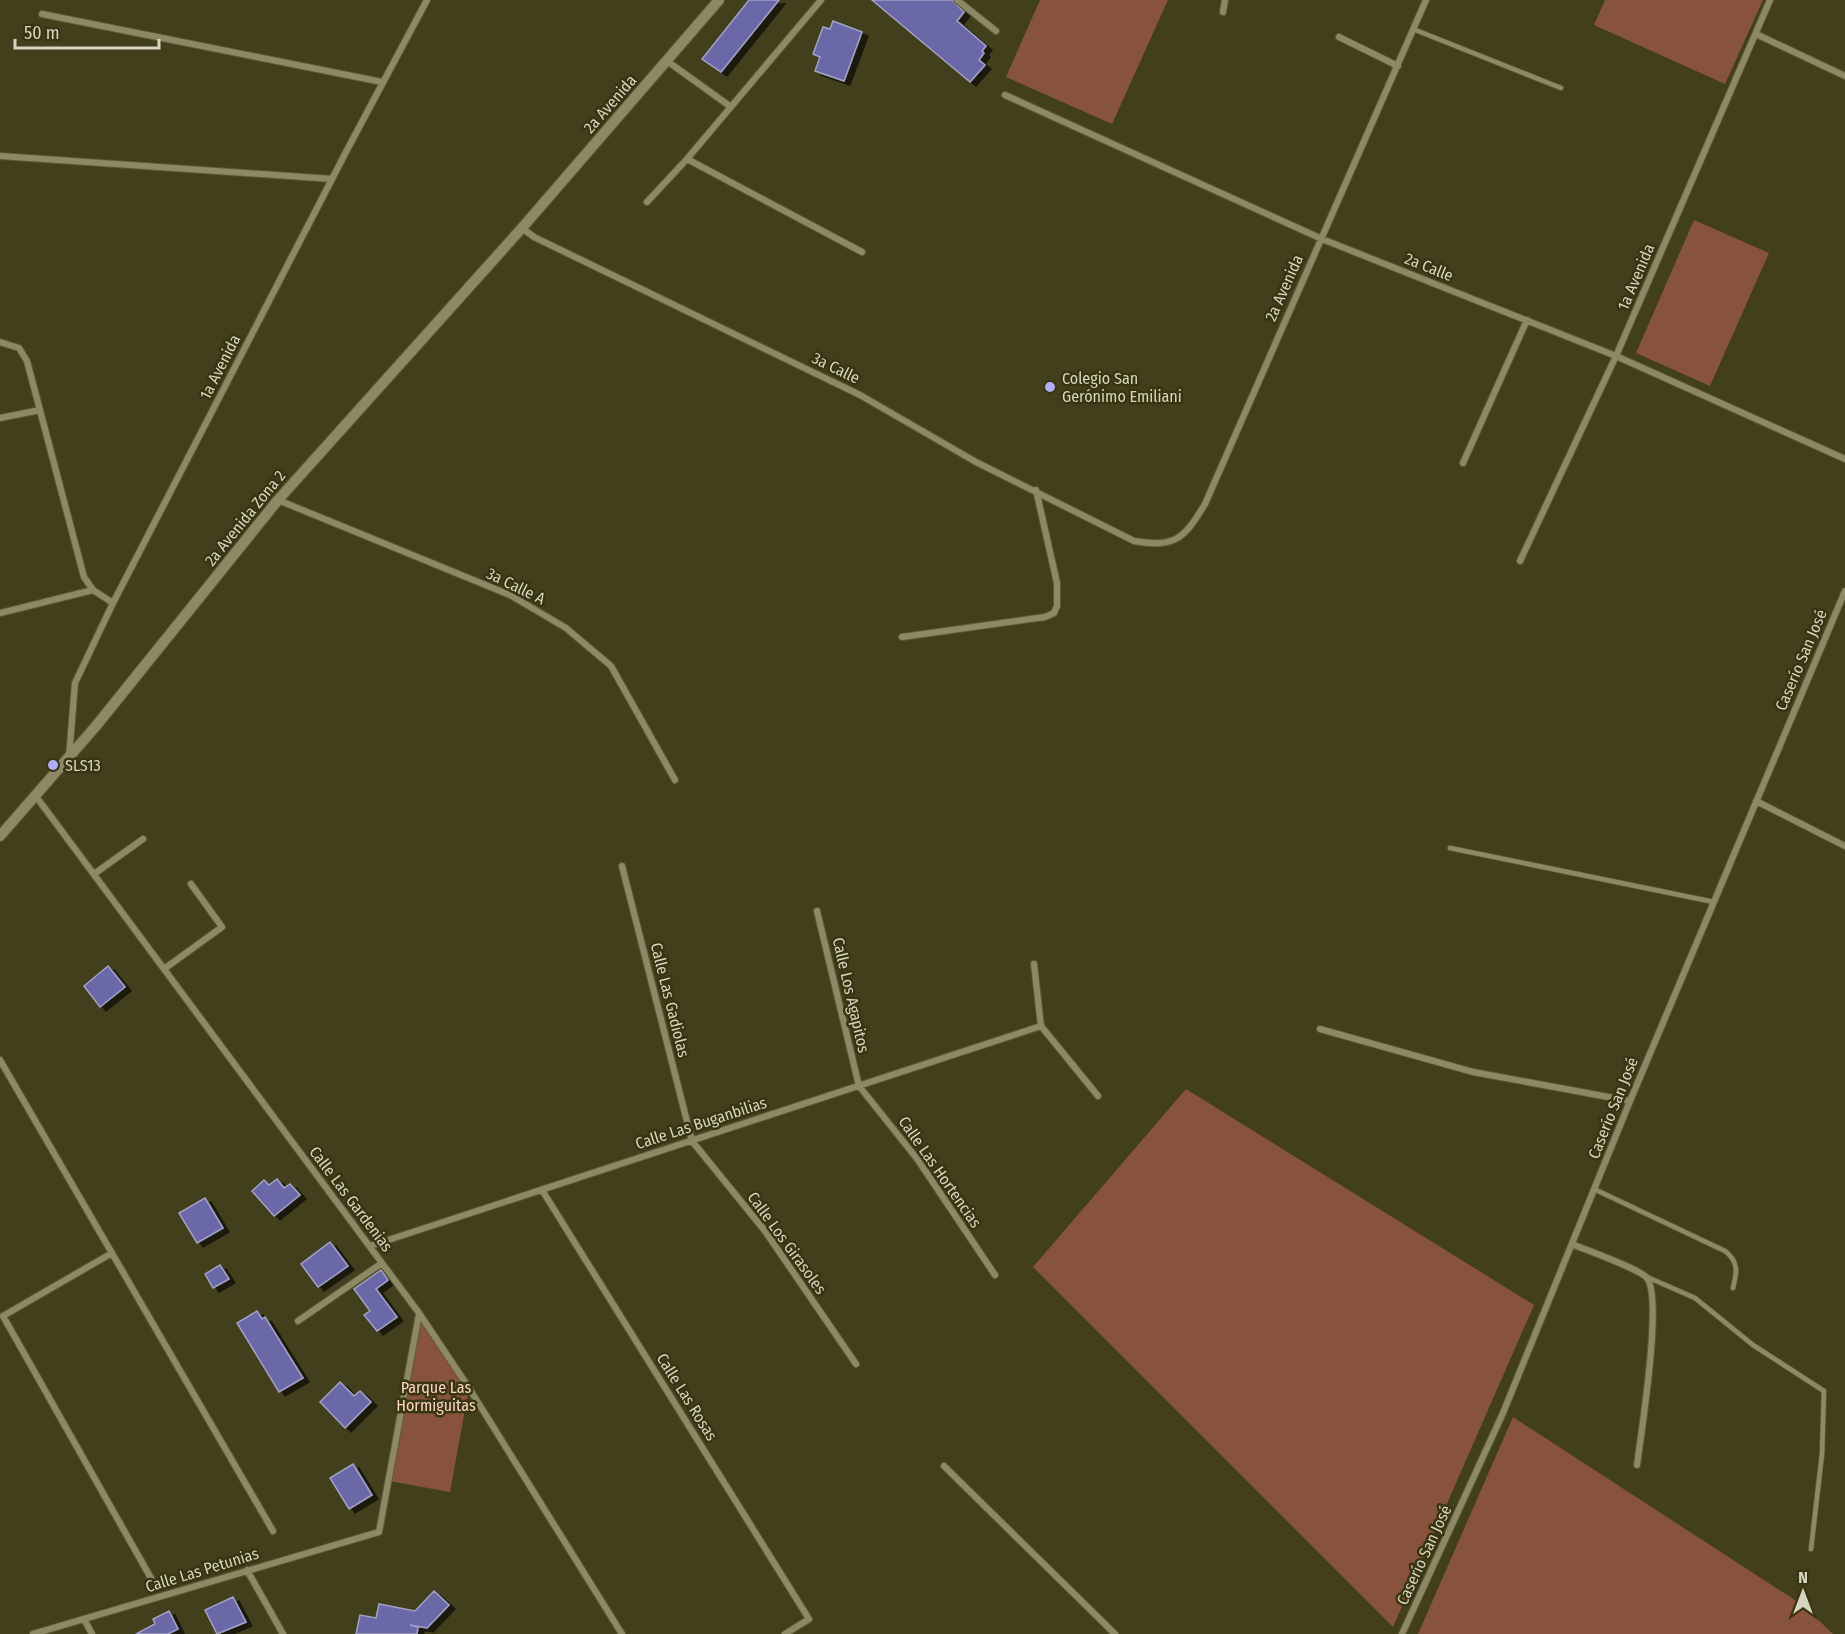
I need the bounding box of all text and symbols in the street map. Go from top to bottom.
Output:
scale bar [15,12,159,50]
text: 50 m [24,22,60,44]
street label: 2a Avenida [580,71,640,137]
street label: 1a Avenida [1614,241,1658,313]
street label: 2a Calle [1402,249,1456,285]
street label: 2a Avenida [1261,252,1307,324]
street label: 1a Avenida [196,331,244,403]
street label: 3a Calle [809,348,863,388]
place label: Colegio San Gerónimo Emiliani [1062,369,1182,406]
marker: Colegio San Gerónimo Emiliani [1043,380,1057,394]
street label: 2a Avenida Zona 2 [201,466,289,570]
street label: 3a Calle A [484,564,549,609]
street label: Caserío San José [1771,607,1831,713]
place label: SLS13 [65,756,101,775]
marker: SLS13 [46,758,60,772]
street label: Calle Los Agapitos [829,936,874,1055]
street label: Calle Las Gadiolas [647,941,693,1060]
street label: Caserío San José [1584,1054,1642,1161]
street label: Calle Las Buganbilias [633,1093,769,1153]
street label: Calle Las Hortencias [895,1113,986,1231]
street label: Calle Las Gardenias [305,1143,397,1255]
street label: Calle Los Girasoles [744,1188,831,1298]
street label: Calle Las Rosas [653,1350,721,1444]
park label: Parque Las Hormiguitas [396,1378,476,1415]
street label: Caserío San José [1393,1502,1455,1608]
street label: Calle Las Petunias [143,1544,261,1596]
north arrow [1773,1562,1833,1622]
text: N [1798,1568,1808,1587]

